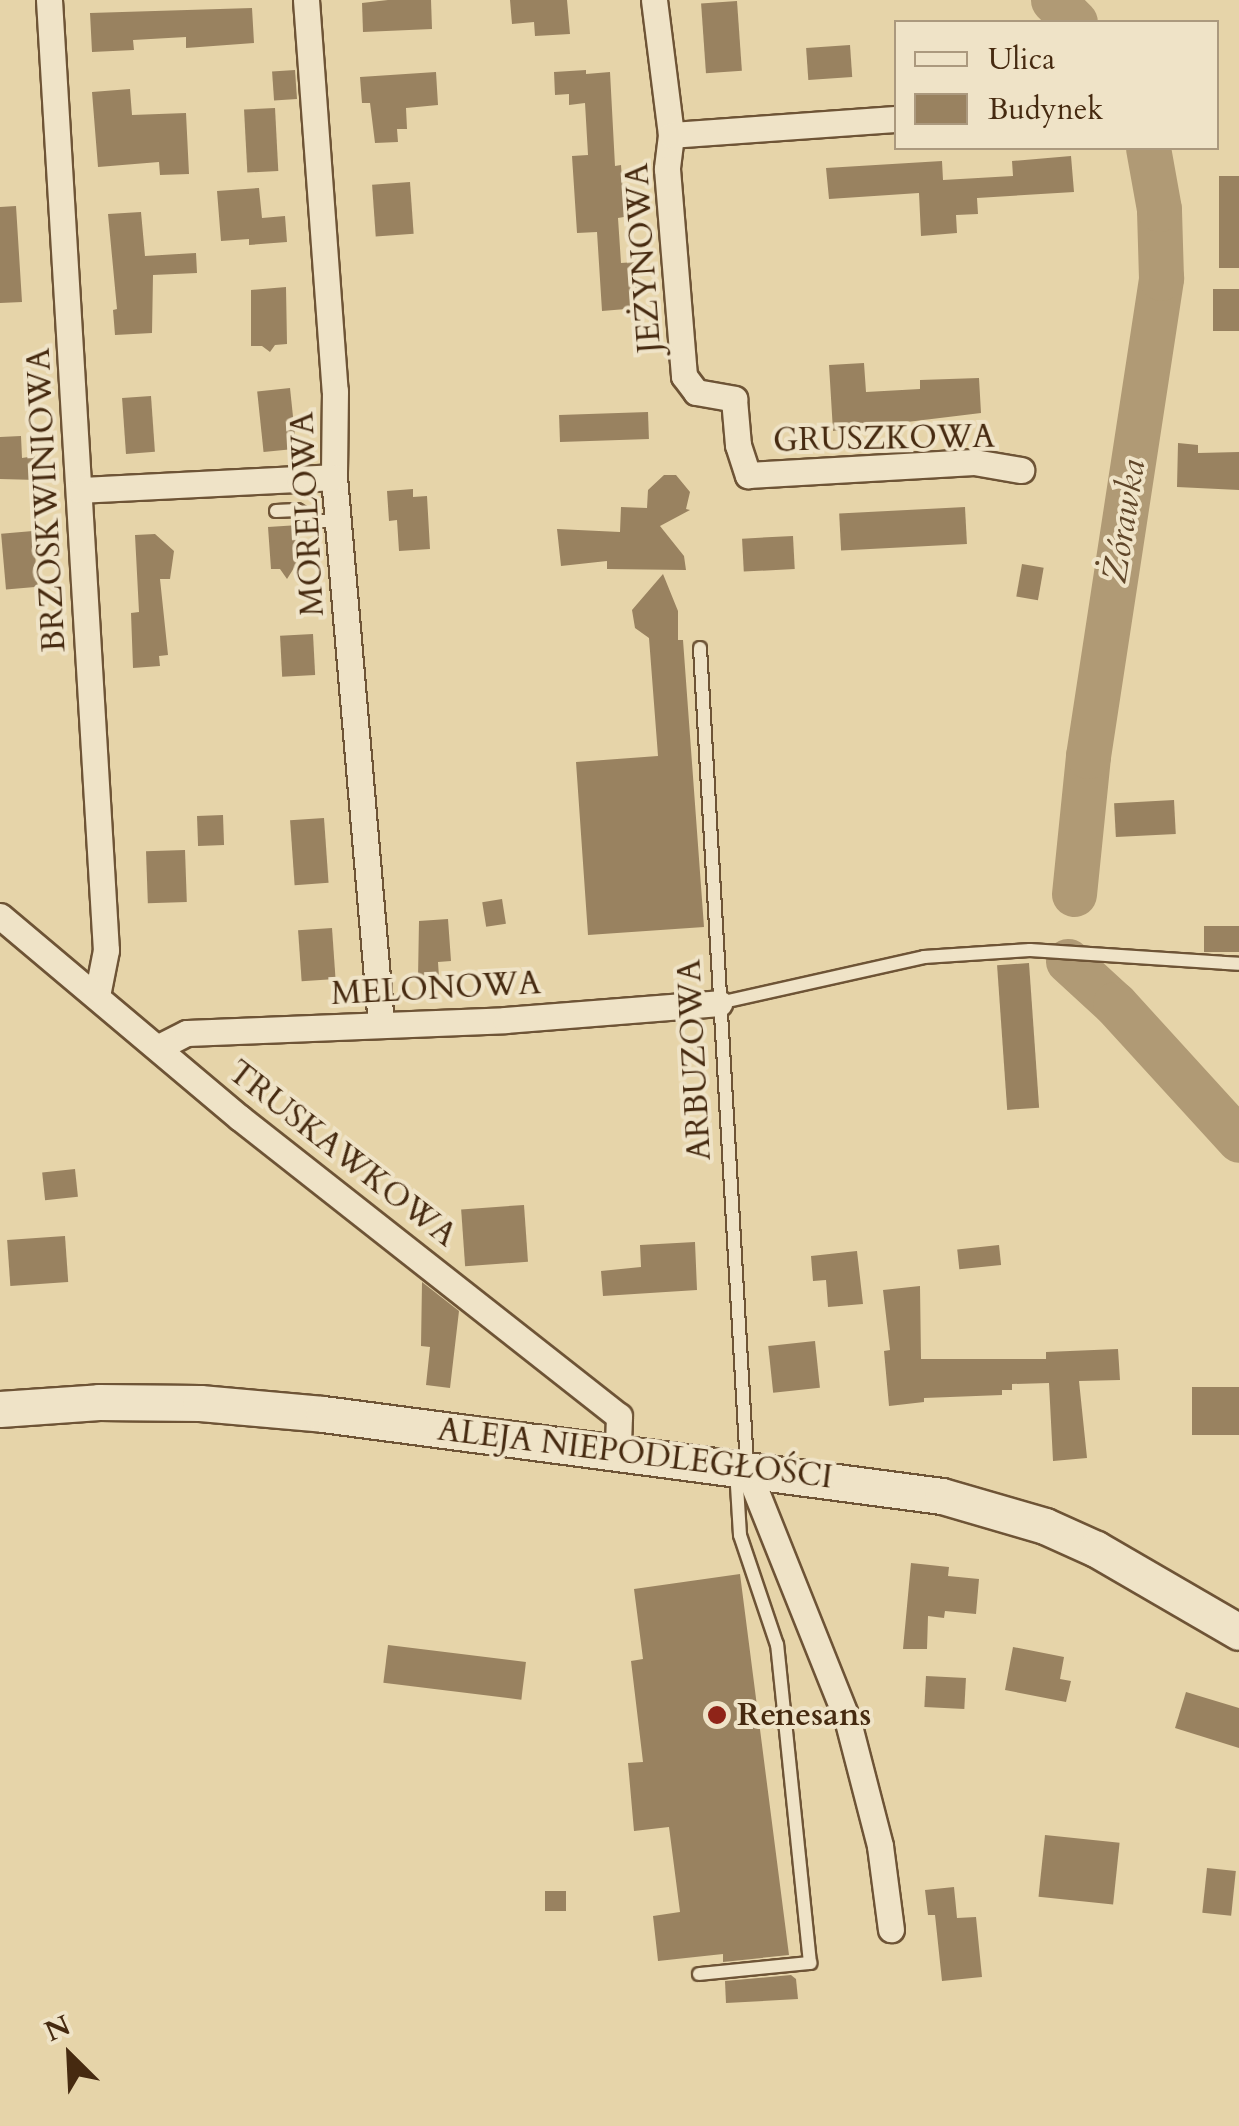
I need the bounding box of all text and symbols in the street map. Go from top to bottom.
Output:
legend [894,20,1219,150]
text: Ulica [988,39,1055,80]
text: Budynek [988,89,1103,130]
street label: JEŻYNOWA [618,162,670,354]
street label: BRZOSKWINIOWA [20,347,74,653]
street label: MORELOWA [283,411,333,617]
street label: GRUSZKOWA [773,418,995,460]
water label: Żórawka [1094,456,1154,586]
street label: ARBUZOWA [671,958,719,1162]
street label: MELONOWA [330,964,542,1014]
street label: TRUSKAWKOWA [220,1053,464,1255]
street label: ALEJA NIEPODLEGŁOŚCI [435,1411,835,1497]
place label: Renesans [737,1696,871,1734]
marker: Renesans [706,1704,728,1726]
north arrow [20,2006,120,2106]
text: N [39,2006,77,2051]

